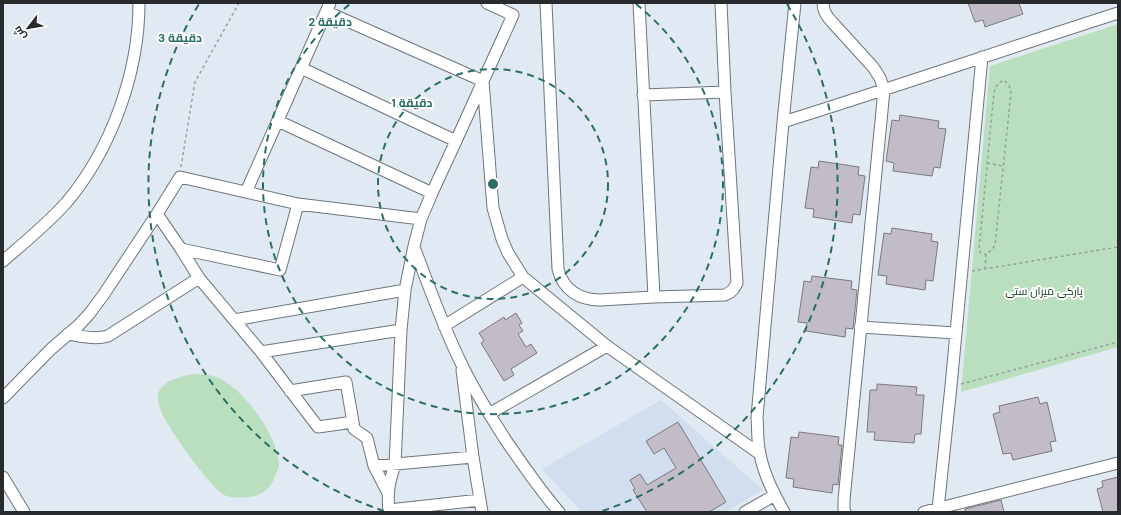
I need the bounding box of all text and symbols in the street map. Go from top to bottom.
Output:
north arrow [8,8,48,48]
text: 2 دقيقة [308,14,352,30]
text: ش [10,23,29,43]
text: 3 دقيقة [158,30,202,46]
text: 1 دقيقة [391,95,433,111]
centre of rings [486,177,500,191]
park label: پارکی میران ستی [1005,284,1083,298]

